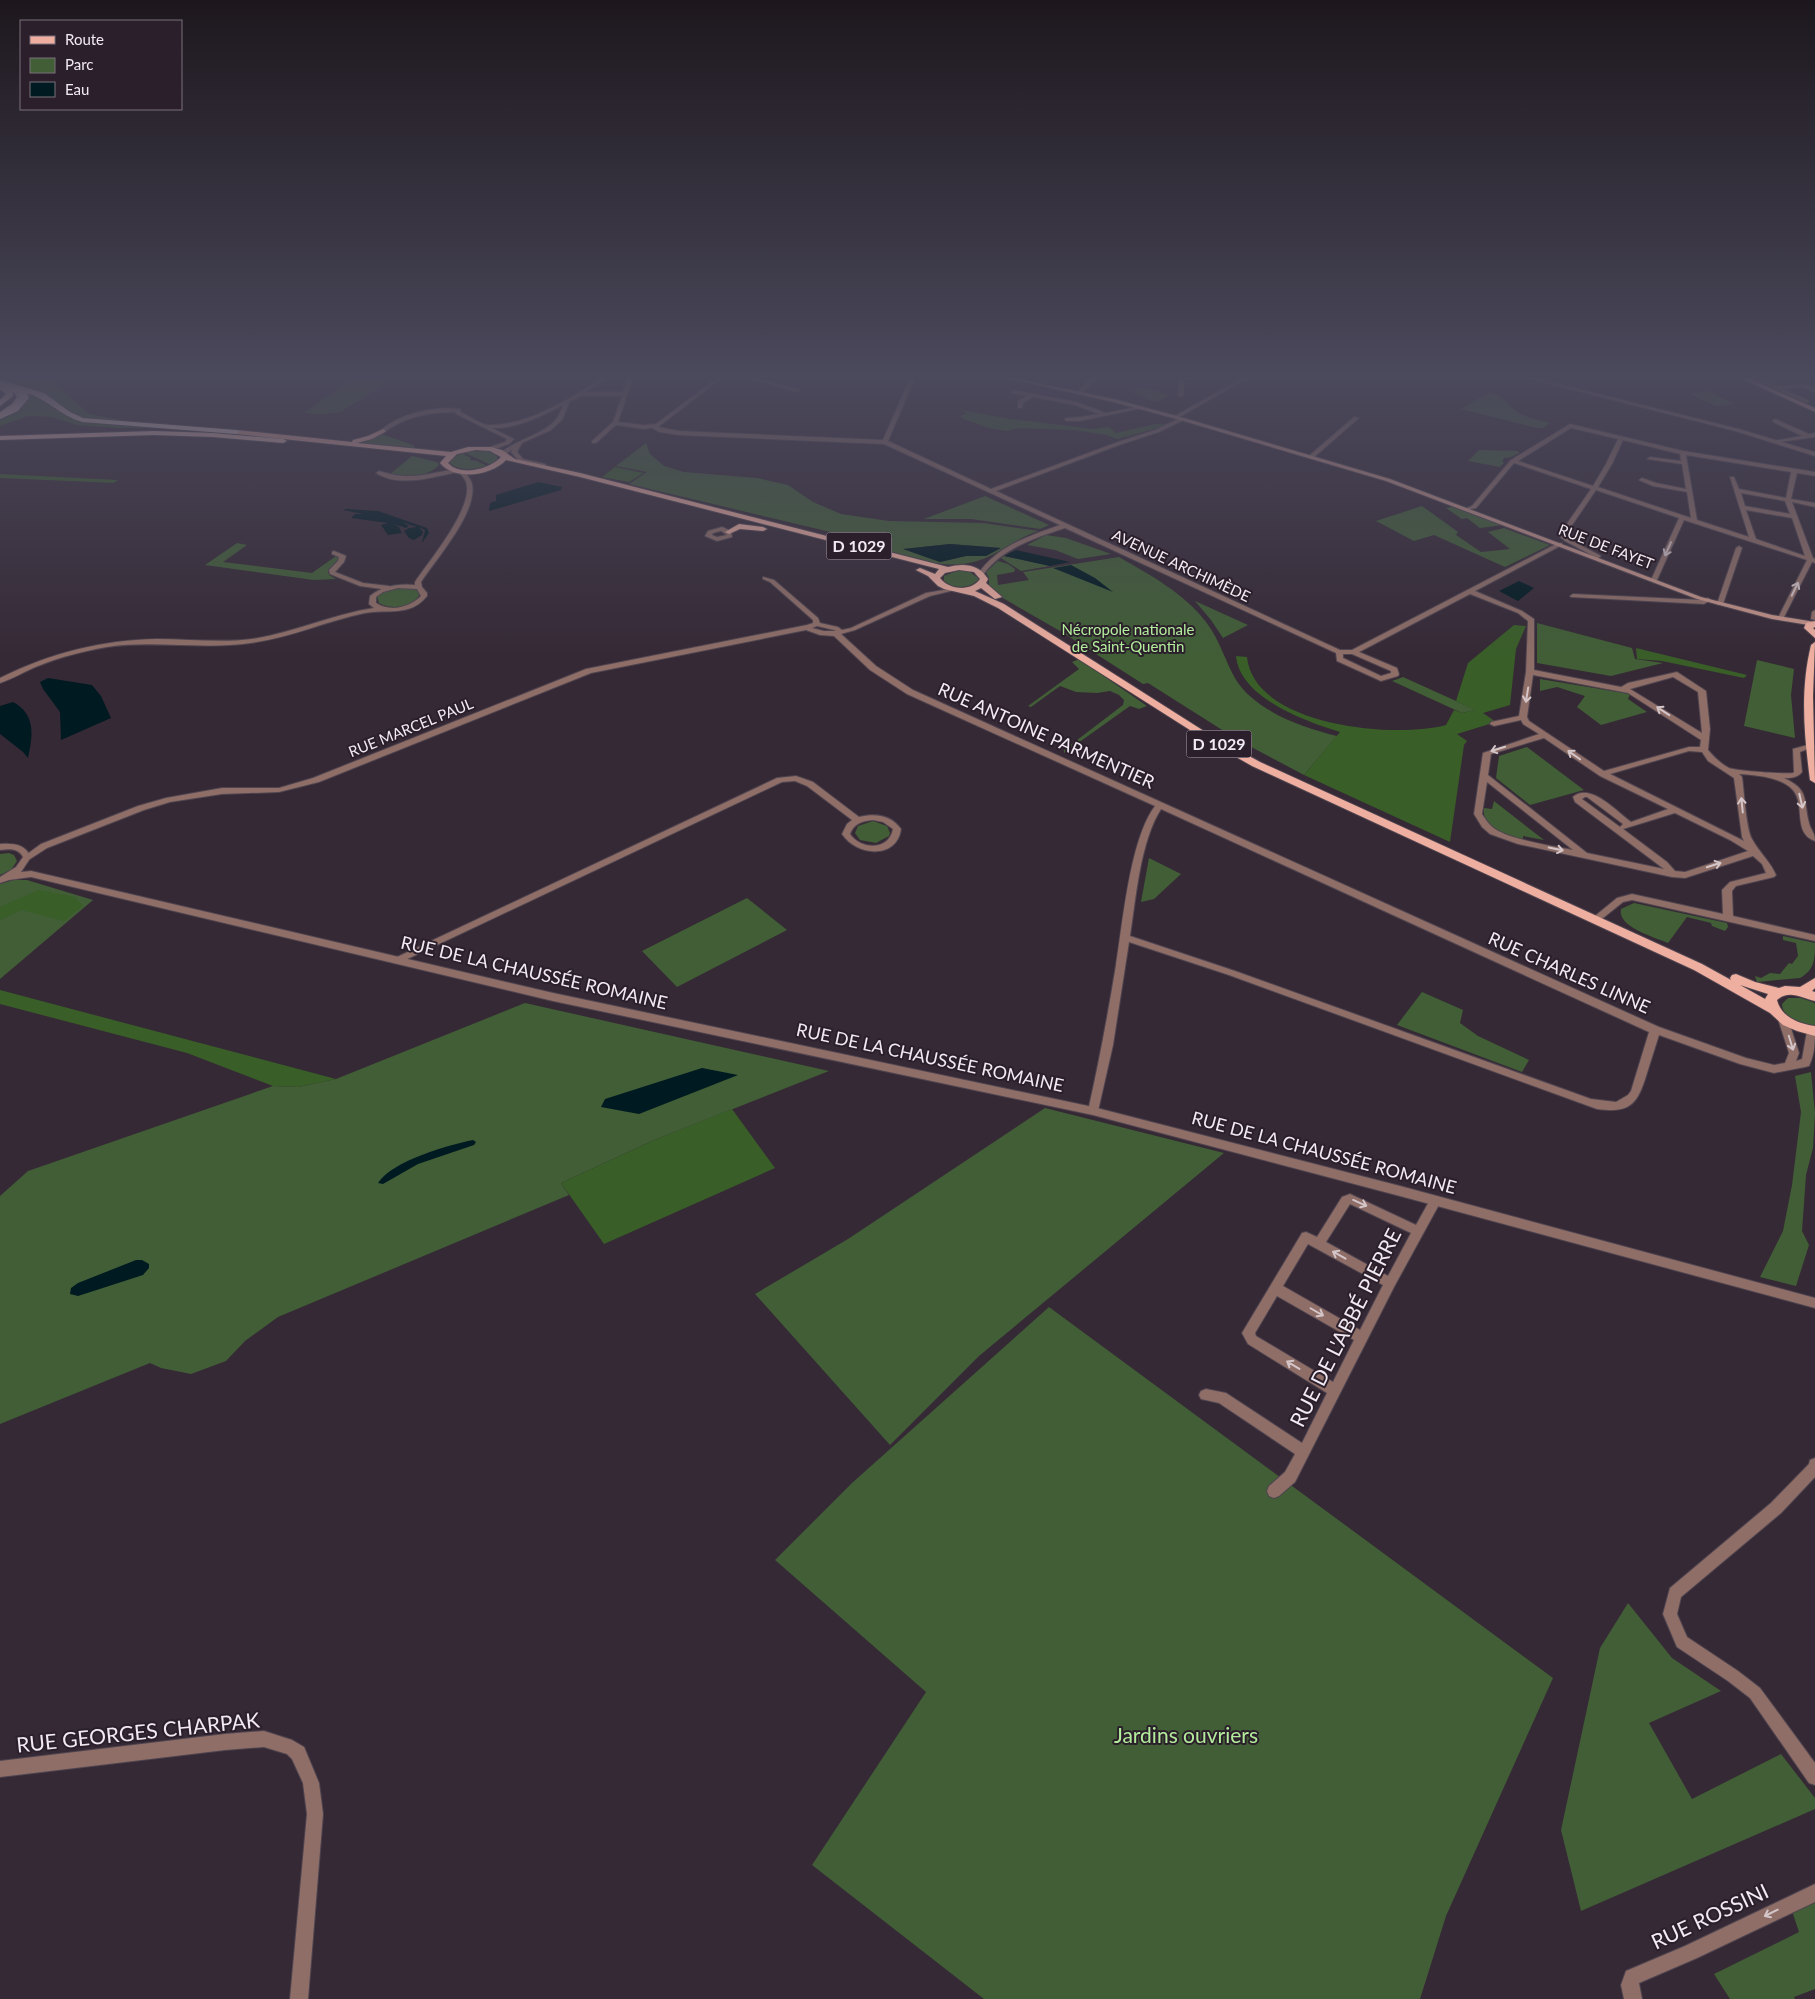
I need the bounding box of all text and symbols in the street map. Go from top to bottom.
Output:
legend [20,20,182,110]
text: Route [65,30,104,48]
text: Parc [65,55,94,73]
text: Eau [65,80,89,98]
street label: RUE DE FAYET [1556,520,1657,573]
street label: AVENUE ARCHIMÈDE [1109,525,1253,605]
road number: D 1029 [826,532,892,560]
one-way arrow [1663,541,1673,556]
one-way arrow [1791,582,1800,597]
park label: Nécropole nationale de Saint-Quentin [1062,620,1195,655]
street label: RUE ANTOINE PARMENTIER [935,677,1159,793]
one-way arrow [1521,686,1531,702]
street label: RUE MARCEL PAUL [346,694,476,760]
one-way arrow [1656,706,1670,717]
road number: D 1029 [1186,731,1252,758]
one-way arrow [1491,745,1507,754]
one-way arrow [1567,750,1581,760]
one-way arrow [1797,793,1806,809]
one-way arrow [1737,798,1747,814]
one-way arrow [1547,845,1563,854]
one-way arrow [1706,860,1722,870]
street label: RUE CHARLES LINNE [1485,926,1654,1018]
street label: RUE DE LA CHAUSSÉE ROMAINE [399,931,670,1013]
street label: RUE DE LA CHAUSSÉE ROMAINE [794,1018,1066,1096]
one-way arrow [1787,1035,1797,1051]
street label: RUE DE LA CHAUSSÉE ROMAINE [1190,1106,1459,1198]
one-way arrow [1352,1198,1367,1208]
street label: RUE DE L'ABBÉ PIERRE [1284,1224,1406,1431]
one-way arrow [1332,1250,1347,1259]
one-way arrow [1310,1307,1325,1317]
one-way arrow [1287,1360,1301,1370]
street label: RUE GEORGES CHARPAK [15,1706,261,1757]
park label: Jardins ouvriers [1114,1722,1258,1747]
street label: RUE ROSSINI [1647,1878,1772,1954]
one-way arrow [1764,1909,1779,1918]

